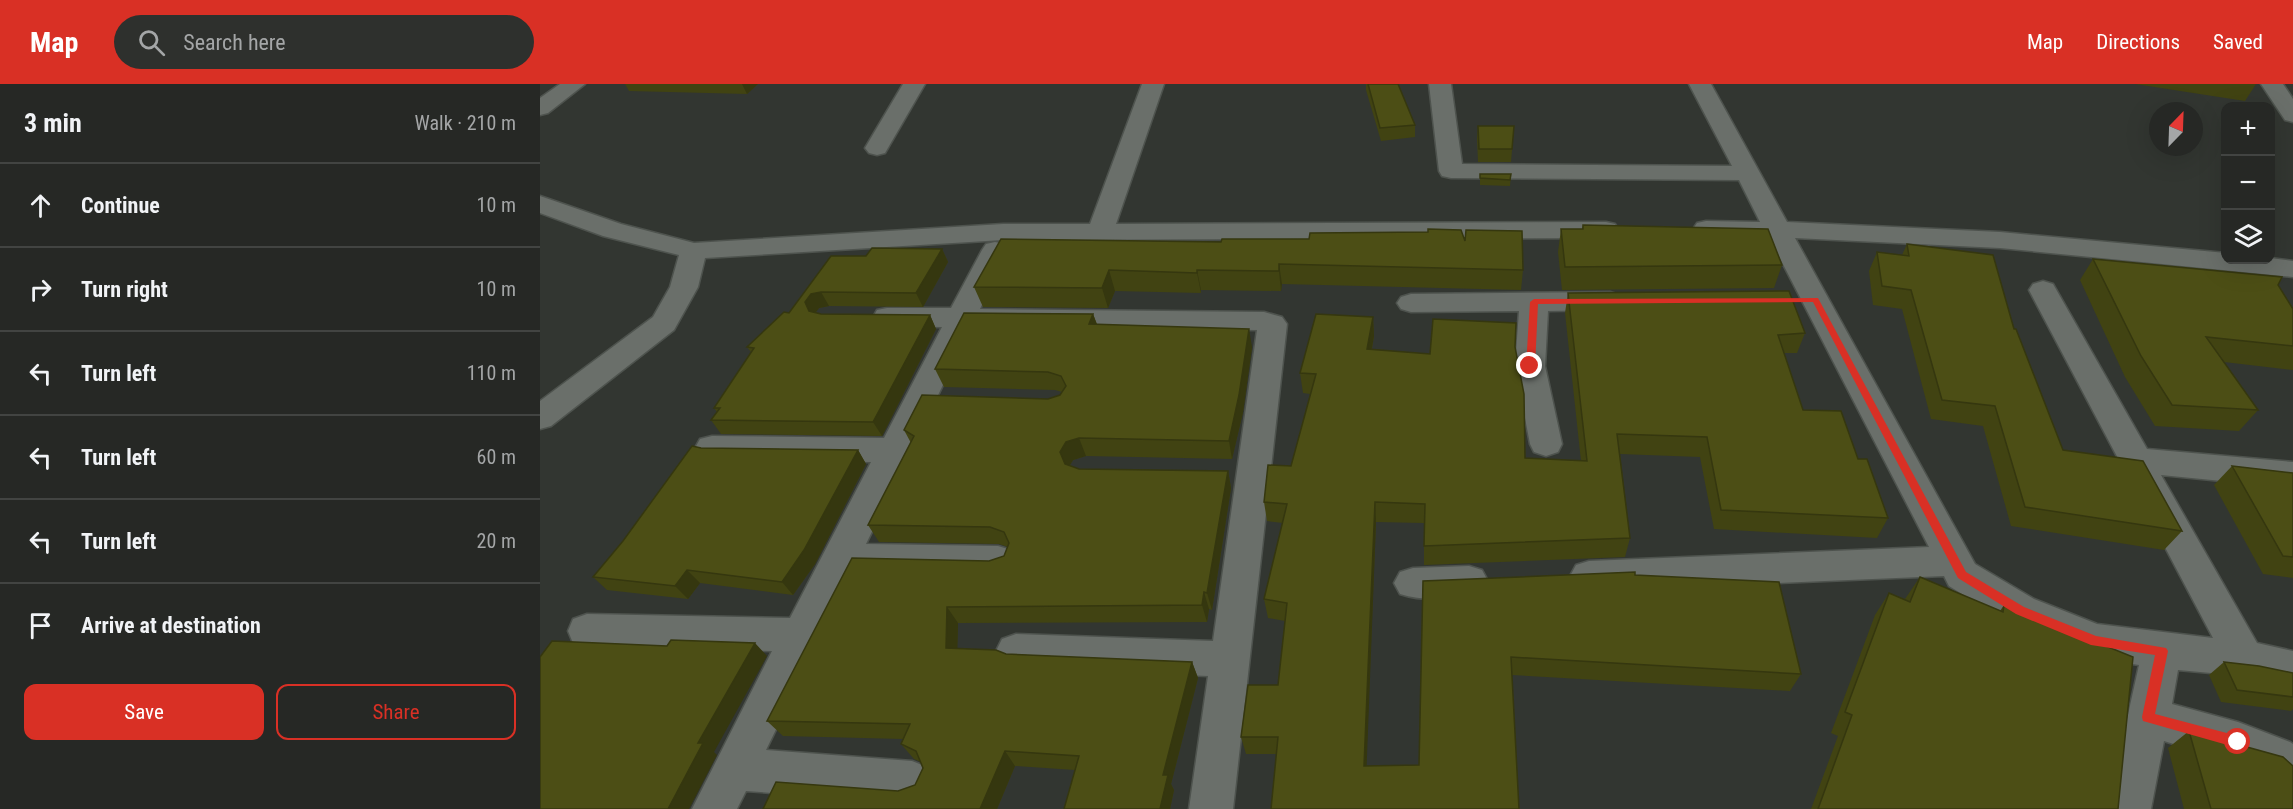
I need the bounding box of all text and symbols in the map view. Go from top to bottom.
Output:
search box [114,15,534,69]
text: Map [30,26,78,59]
icon: search [135,26,168,59]
text: Search here [183,30,286,55]
text: Map [2027,30,2063,54]
text: Directions [2096,30,2180,54]
text: Saved [2213,30,2263,54]
north arrow [2149,102,2203,156]
map controls [2221,102,2275,264]
button: + [2221,102,2275,156]
text: 3 min [24,108,82,138]
text: Walk · 210 m [415,111,516,135]
button: − [2221,156,2275,210]
icon: ahead [24,189,57,222]
text: Continue [81,193,160,218]
text: 10 m [477,193,516,217]
button: layers [2221,210,2275,264]
icon: right [24,273,57,306]
text: Turn right [81,277,168,302]
text: 10 m [477,277,516,301]
route end [1516,352,1542,378]
icon: left [24,357,57,390]
text: Turn left [81,361,156,386]
text: 110 m [467,361,516,385]
icon: left [24,441,57,474]
text: Turn left [81,445,156,470]
text: 60 m [477,445,516,469]
icon: left [24,525,57,558]
text: Turn left [81,529,156,554]
text: 20 m [477,529,516,553]
icon: arrive [24,609,57,642]
text: Arrive at destination [81,613,261,638]
button: Save [24,684,264,740]
button: Share [276,684,516,740]
route start [2224,728,2250,754]

